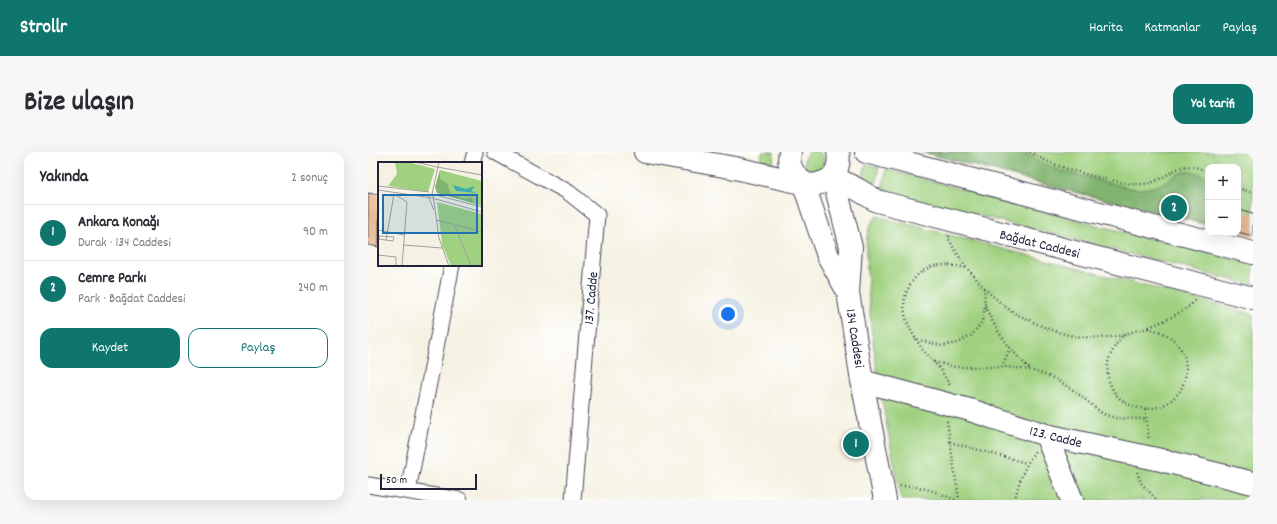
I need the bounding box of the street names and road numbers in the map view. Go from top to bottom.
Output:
street label: Bağdat Caddesi [997,225,1082,265]
street label: 137. Cadde [580,271,604,325]
street label: 134 Caddesi [839,307,869,370]
street label: 123. Cadde [1027,422,1084,454]

